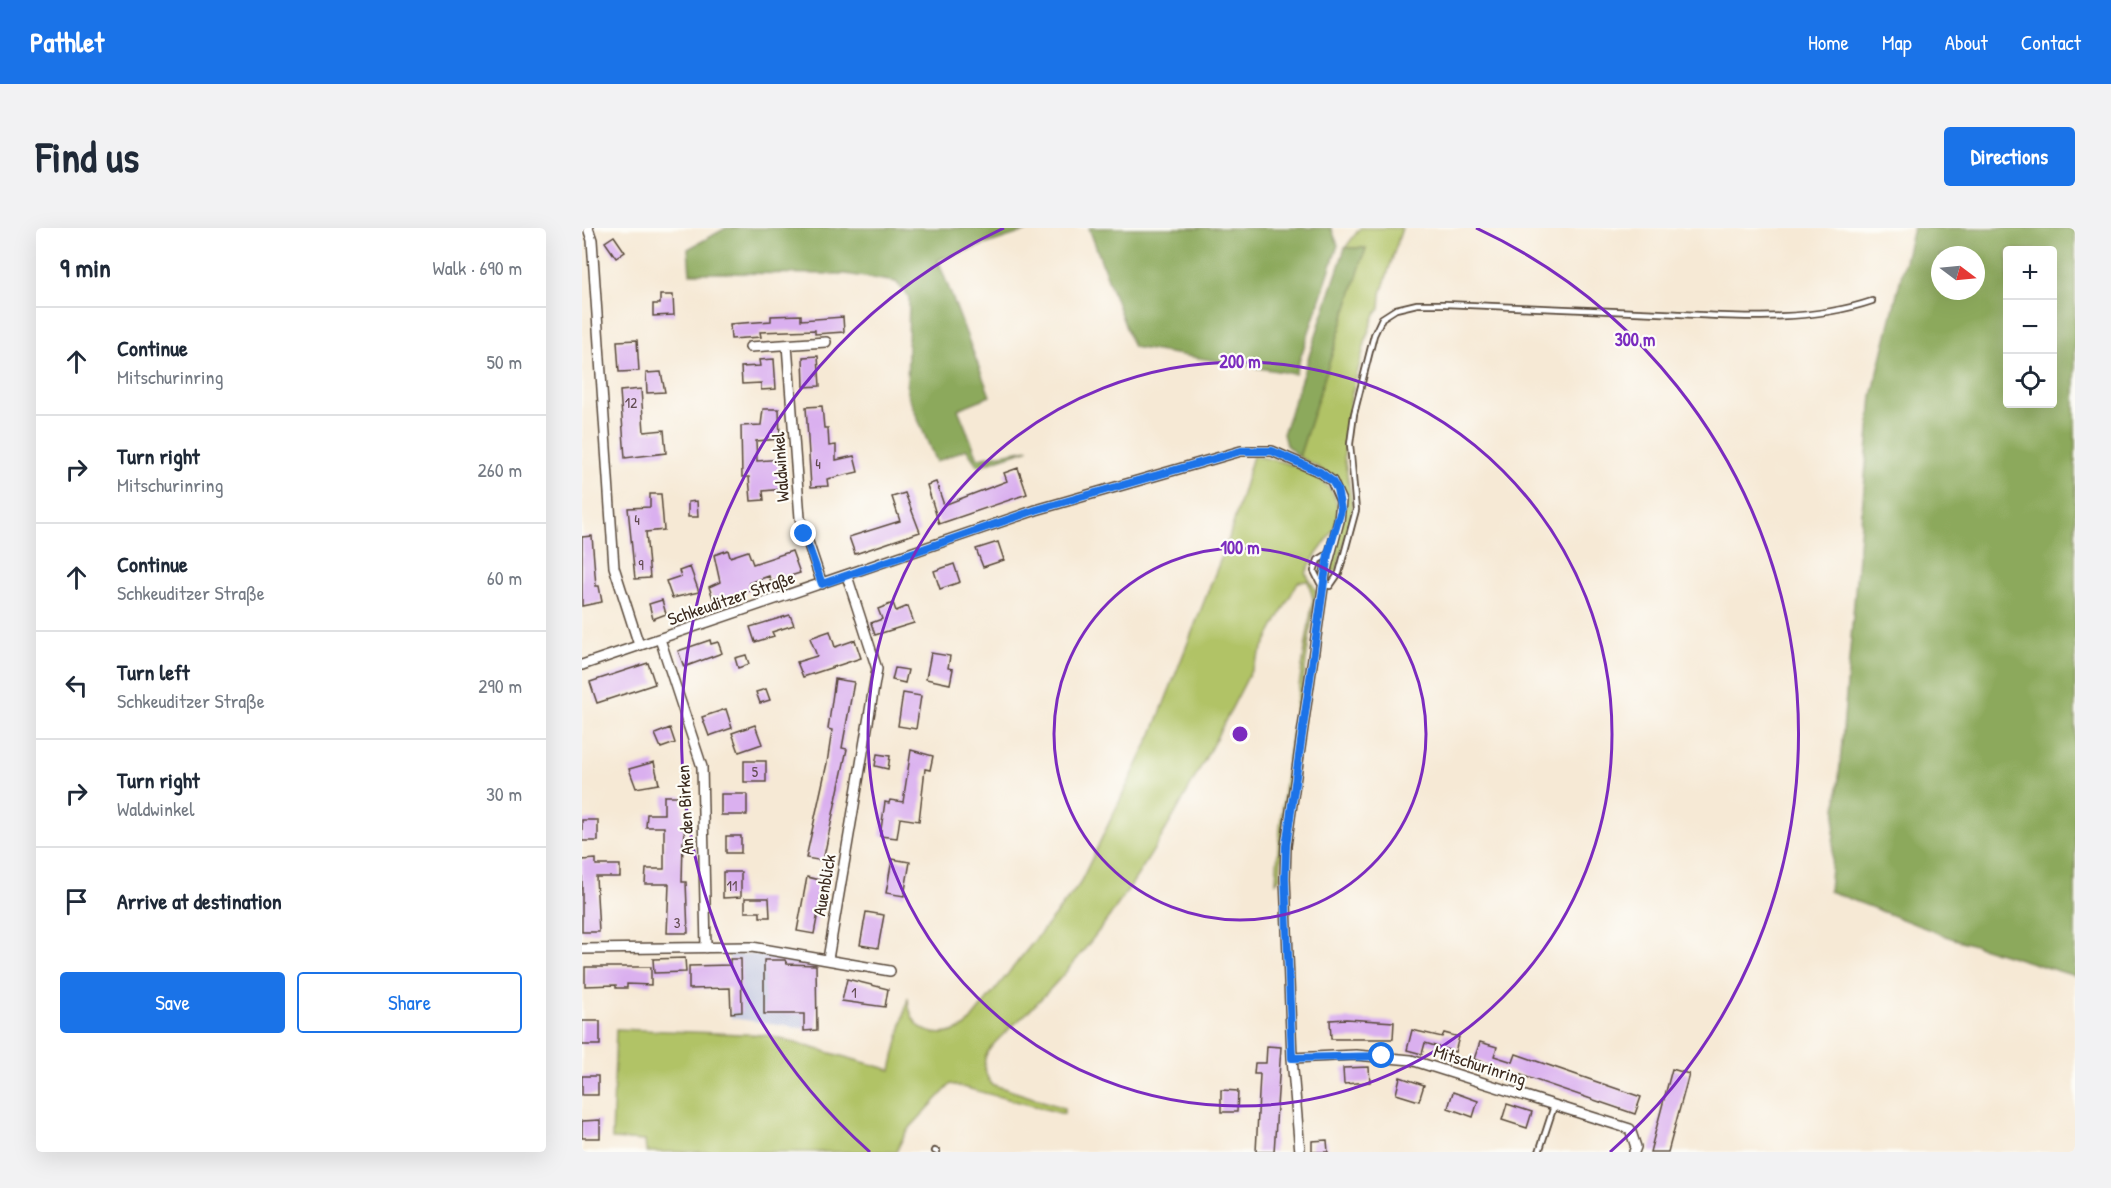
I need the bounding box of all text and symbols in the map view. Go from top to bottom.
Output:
text: Pathlet [30,23,104,61]
text: Home [1808,28,1849,57]
text: Map [1882,28,1912,57]
text: About [1945,28,1988,57]
text: Contact [2021,28,2081,57]
button: Directions [1944,127,2075,186]
text: Find us [36,128,139,185]
north arrow [1931,246,1985,300]
map controls [2003,246,2057,408]
button: + [2003,246,2057,300]
text: 9 min [60,250,111,285]
text: Walk · 690 m [433,254,522,281]
button: − [2003,300,2057,354]
text: 300 m [1615,327,1655,352]
text: Continue [117,333,188,363]
icon: ahead [60,345,93,378]
text: 50 m [486,348,522,375]
text: 200 m [1220,349,1260,374]
button: locate [2003,354,2057,408]
text: Mitschurinring [117,363,223,390]
house number: 12 [625,392,637,413]
street label: Waldwinkel [765,431,795,503]
text: Turn right [117,441,200,471]
icon: right [60,453,93,486]
house number: 4 [815,453,821,474]
text: 260 m [478,456,522,483]
text: Mitschurinring [117,471,223,498]
house number: 4 [634,509,640,530]
route end [790,520,816,546]
text: 100 m [1220,535,1260,560]
text: Continue [117,549,188,579]
house number: 9 [638,554,644,575]
icon: ahead [60,561,93,594]
text: 60 m [487,564,522,591]
street label: Schkeuditzer Straße [664,565,798,631]
text: Schkeuditzer Straße [117,579,265,606]
text: Turn left [117,657,190,687]
icon: left [60,669,93,702]
text: 290 m [478,672,522,699]
text: Schkeuditzer Straße [117,687,265,714]
centre of rings [1230,724,1250,744]
house number: 5 [752,761,759,782]
street label: An den Birken [670,764,700,856]
text: Turn right [117,765,200,795]
icon: right [60,777,93,810]
text: 30 m [486,780,522,807]
text: Waldwinkel [117,795,195,822]
street label: Auenblick [806,852,842,918]
house number: 11 [727,875,737,896]
icon: arrive [60,885,93,918]
text: Arrive at destination [117,886,282,916]
house number: 3 [674,912,681,933]
button: Save [60,972,285,1033]
button: Share [297,972,522,1033]
house number: 1 [851,982,857,1003]
street label: Mitschurinring [1431,1038,1529,1092]
route start [1368,1042,1394,1068]

